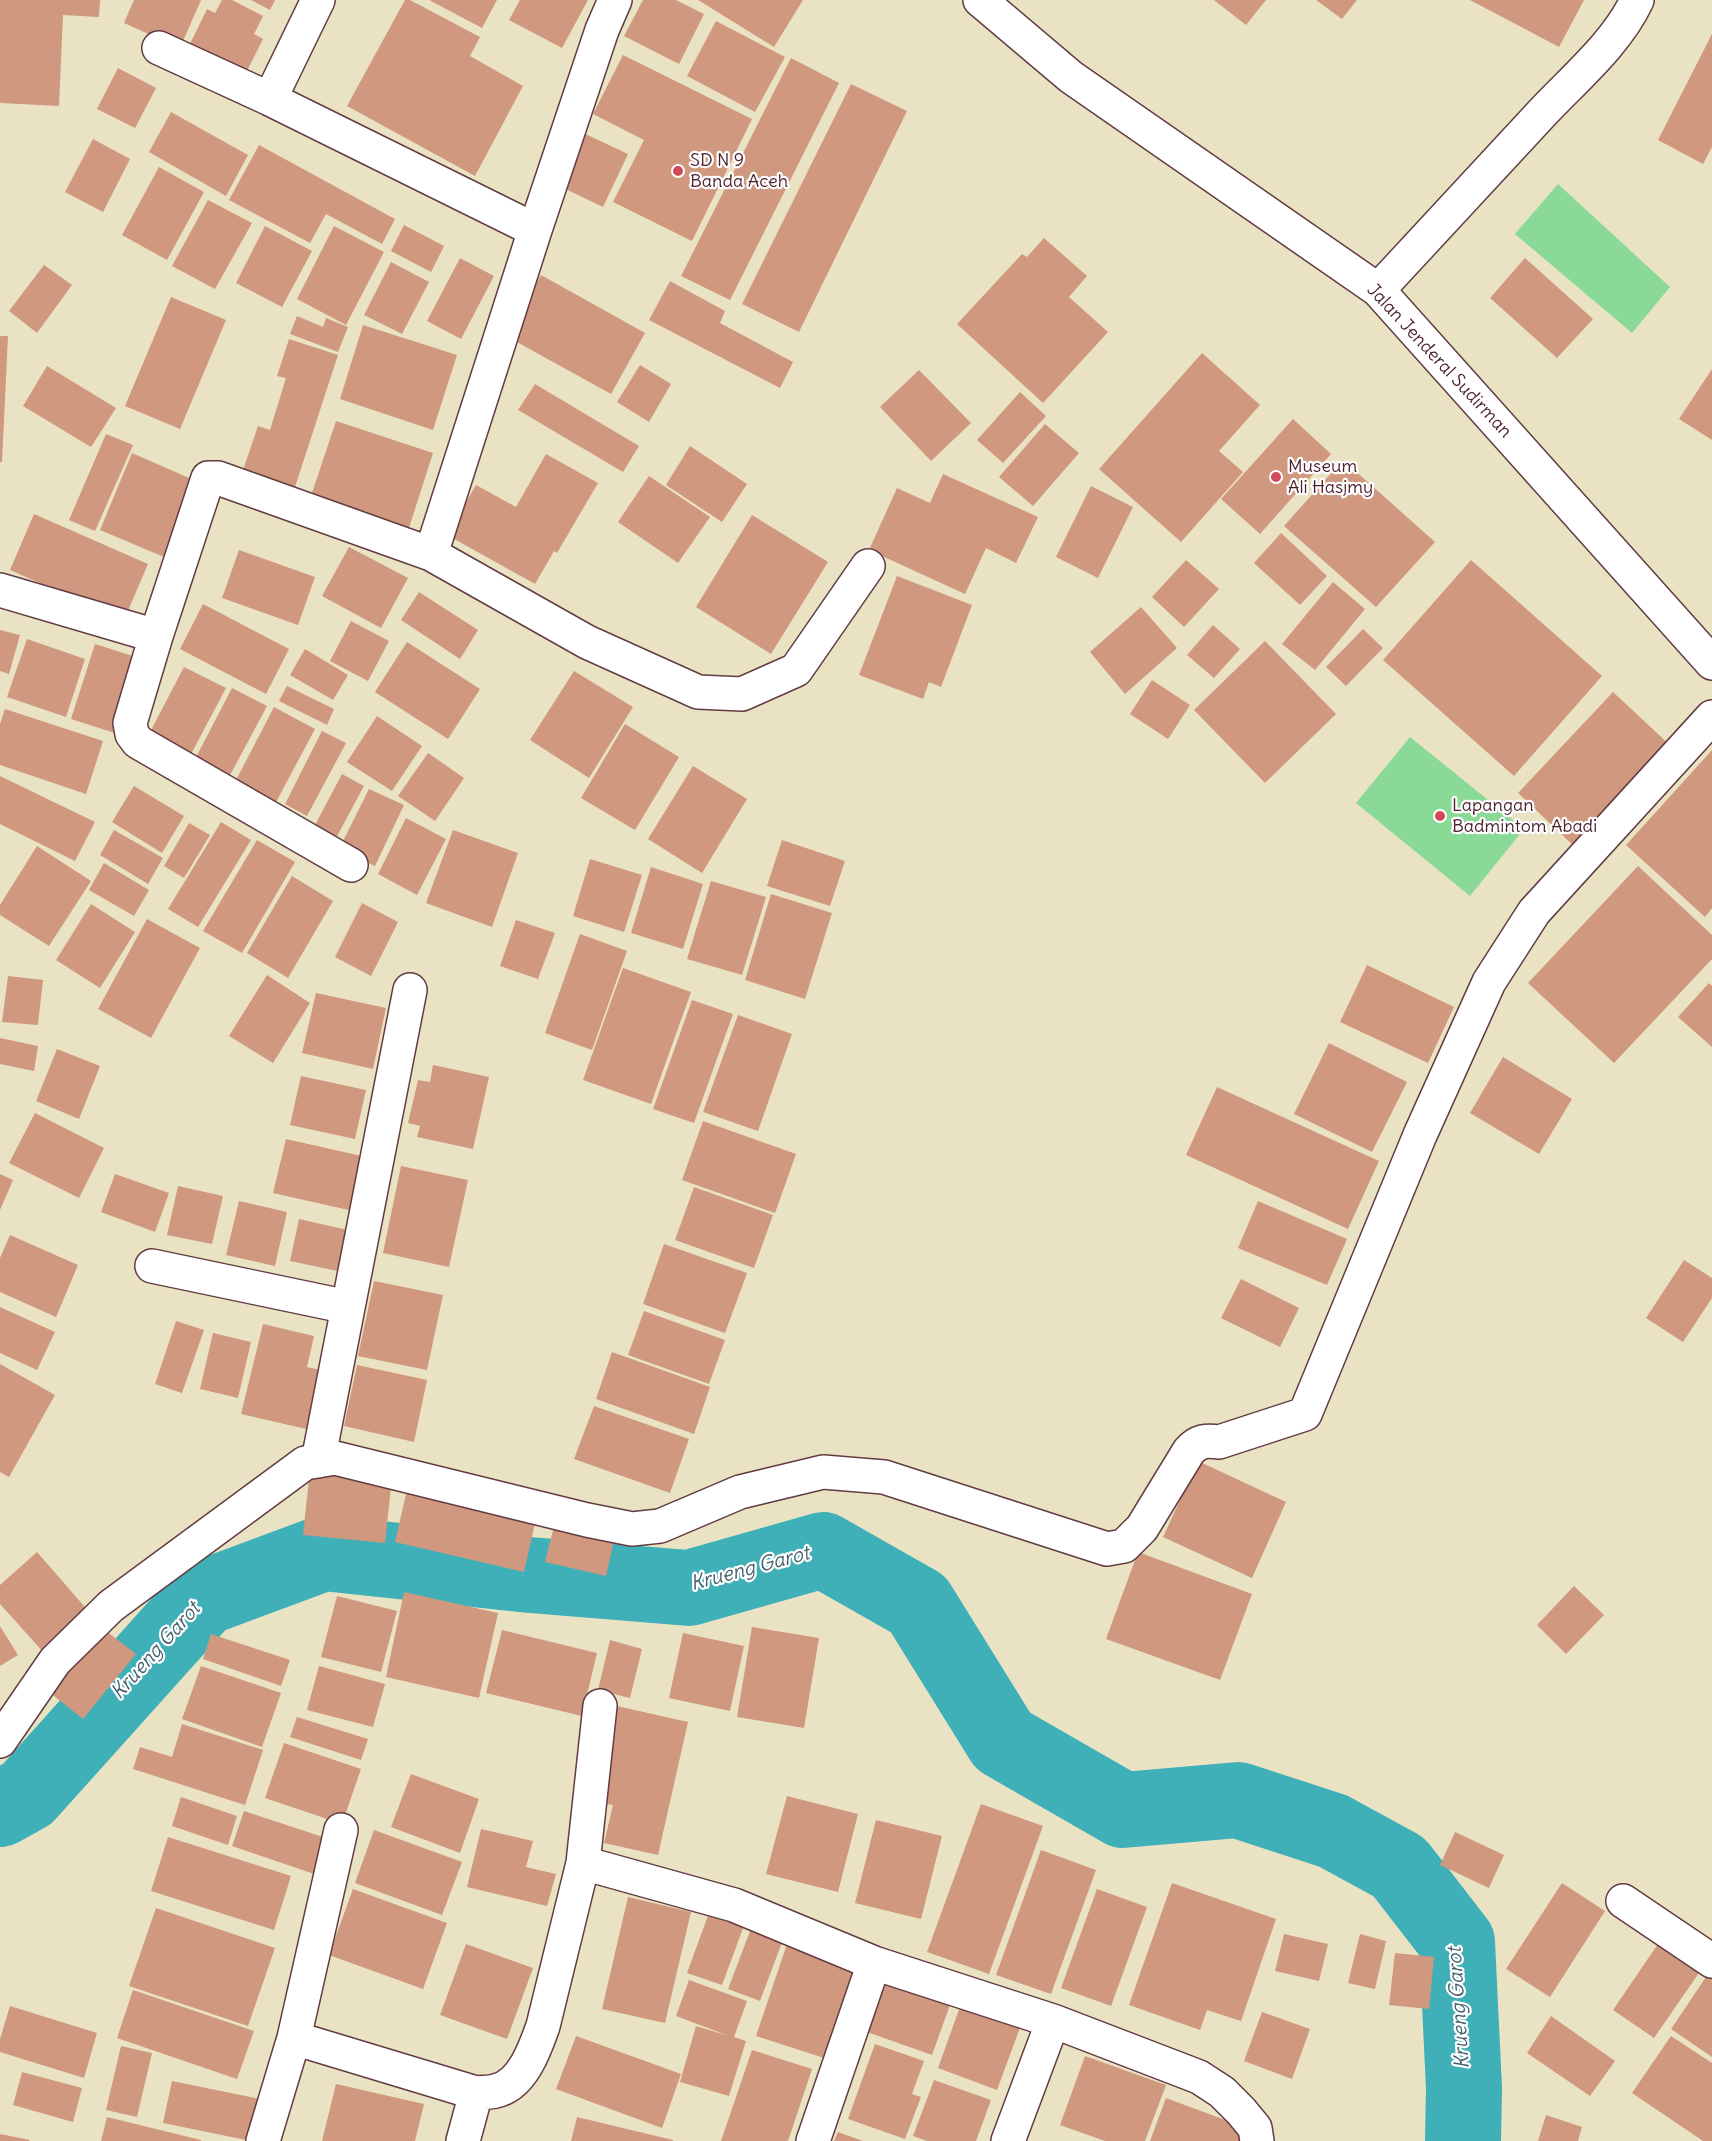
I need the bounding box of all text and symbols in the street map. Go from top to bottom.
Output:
place label: SD N 9 Banda Aceh [690,150,788,192]
marker: SD N 9 Banda Aceh [671,164,685,178]
street label: Jalan Jenderal Sudirman [1362,280,1516,442]
place label: Museum Ali Hasjmy [1288,456,1373,498]
marker: Museum Ali Hasjmy [1269,470,1283,484]
place label: Lapangan Badmintom Abadi [1452,795,1597,838]
marker: Lapangan Badmintom Abadi [1433,809,1447,823]
water label: Krueng Garot [688,1542,812,1596]
water label: Krueng Garot [106,1598,206,1704]
water label: Krueng Garot [1443,1946,1475,2070]

